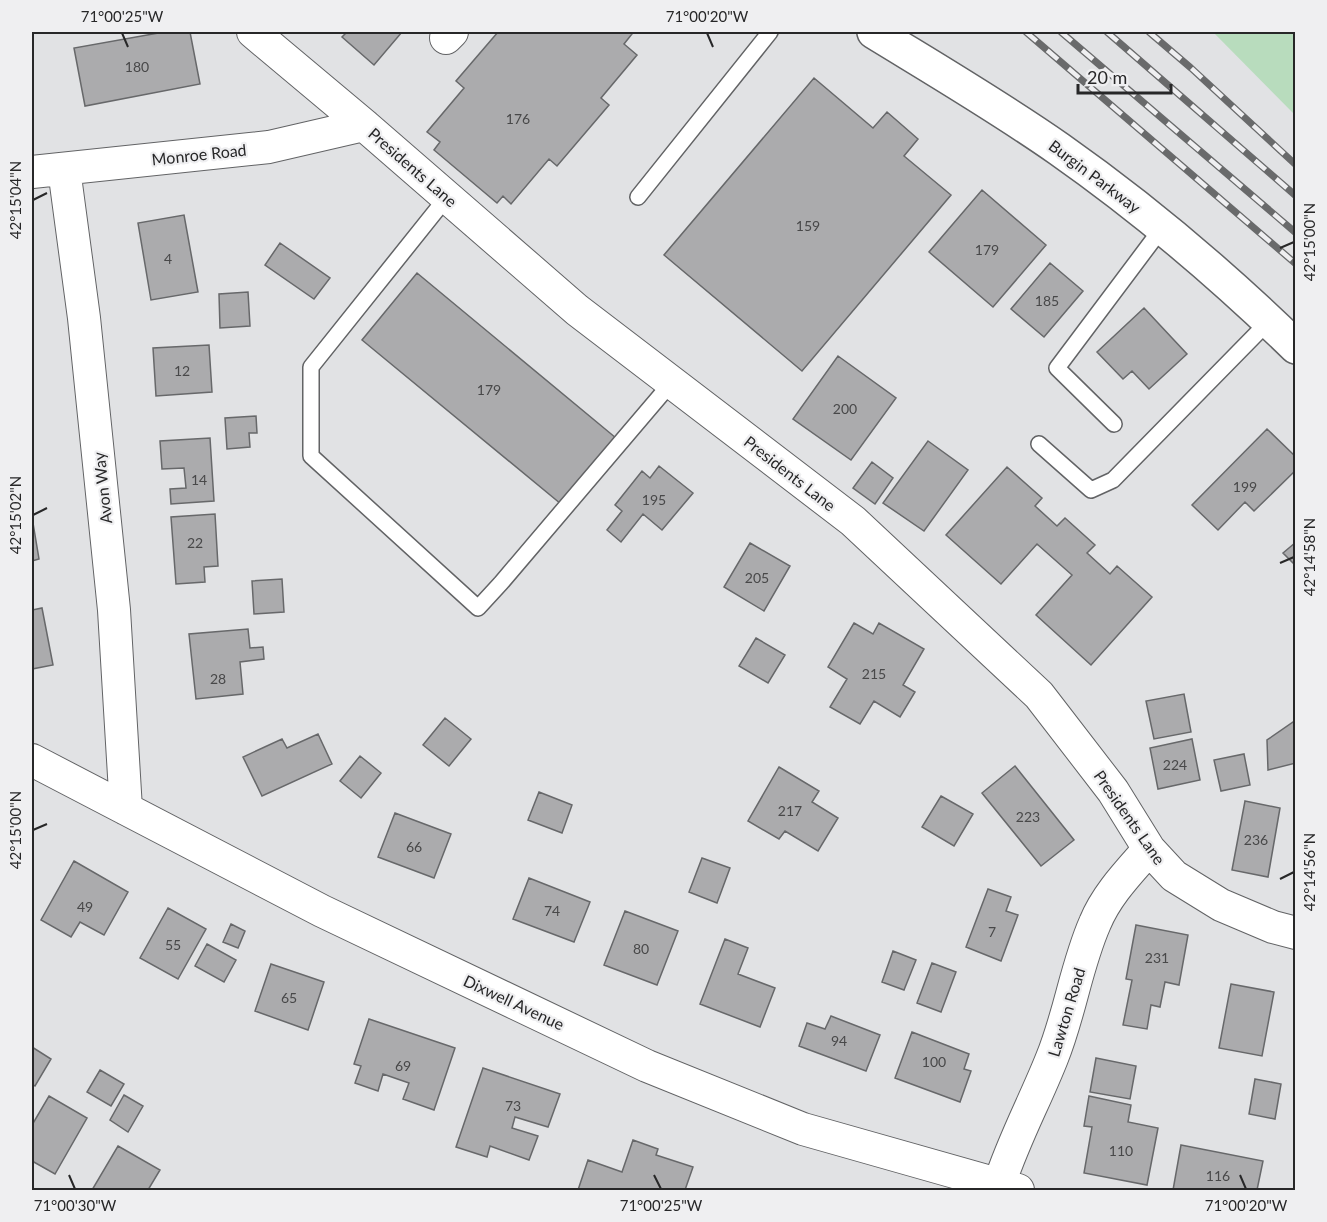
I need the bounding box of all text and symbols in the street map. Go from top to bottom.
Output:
text: 71°00'25"W [81,7,164,25]
text: 71°00'20"W [666,7,749,25]
scale bar [1078,57,1171,95]
house number: 180 [125,58,149,75]
text: 20 m [1087,66,1127,88]
house number: 176 [506,110,530,127]
street label: Presidents Lane [365,124,461,210]
street label: Burgin Parkway [1045,135,1145,217]
street label: Monroe Road [151,140,247,168]
text: 42°15'04"N [6,161,24,239]
text: 42°15'00"N [1300,203,1318,281]
house number: 159 [796,217,820,234]
house number: 179 [975,241,999,258]
house number: 4 [164,250,172,267]
house number: 185 [1035,292,1059,309]
house number: 12 [174,362,190,379]
house number: 179 [477,381,501,398]
house number: 200 [833,400,857,417]
street label: Presidents Lane [741,431,839,515]
street label: Avon Way [89,451,115,525]
house number: 14 [191,471,207,488]
text: 42°15'02"N [6,476,24,554]
house number: 199 [1233,478,1257,495]
house number: 195 [642,491,666,508]
text: 42°14'58"N [1300,518,1318,596]
house number: 22 [187,534,203,551]
house number: 205 [745,569,769,586]
house number: 215 [862,665,886,682]
house number: 28 [210,670,226,687]
house number: 224 [1163,756,1187,773]
street label: Presidents Lane [1090,766,1170,868]
text: 42°15'00"N [6,791,24,869]
house number: 217 [778,802,802,819]
house number: 223 [1016,808,1040,825]
house number: 236 [1244,831,1268,848]
text: 42°14'56"N [1300,833,1318,911]
house number: 66 [406,838,422,855]
house number: 49 [77,898,93,915]
house number: 74 [544,902,560,919]
house number: 7 [988,923,996,940]
house number: 55 [165,936,181,953]
house number: 80 [633,940,649,957]
house number: 231 [1145,949,1169,966]
street label: Lawton Road [1043,965,1089,1059]
street label: Dixwell Avenue [461,970,567,1034]
house number: 65 [281,989,297,1006]
house number: 94 [831,1032,847,1049]
house number: 100 [922,1053,946,1070]
house number: 69 [395,1057,411,1074]
house number: 73 [505,1097,521,1114]
house number: 110 [1109,1142,1133,1159]
house number: 116 [1206,1167,1230,1184]
text: 71°00'30"W [34,1196,117,1214]
text: 71°00'25"W [620,1196,703,1214]
text: 71°00'20"W [1205,1196,1288,1214]

